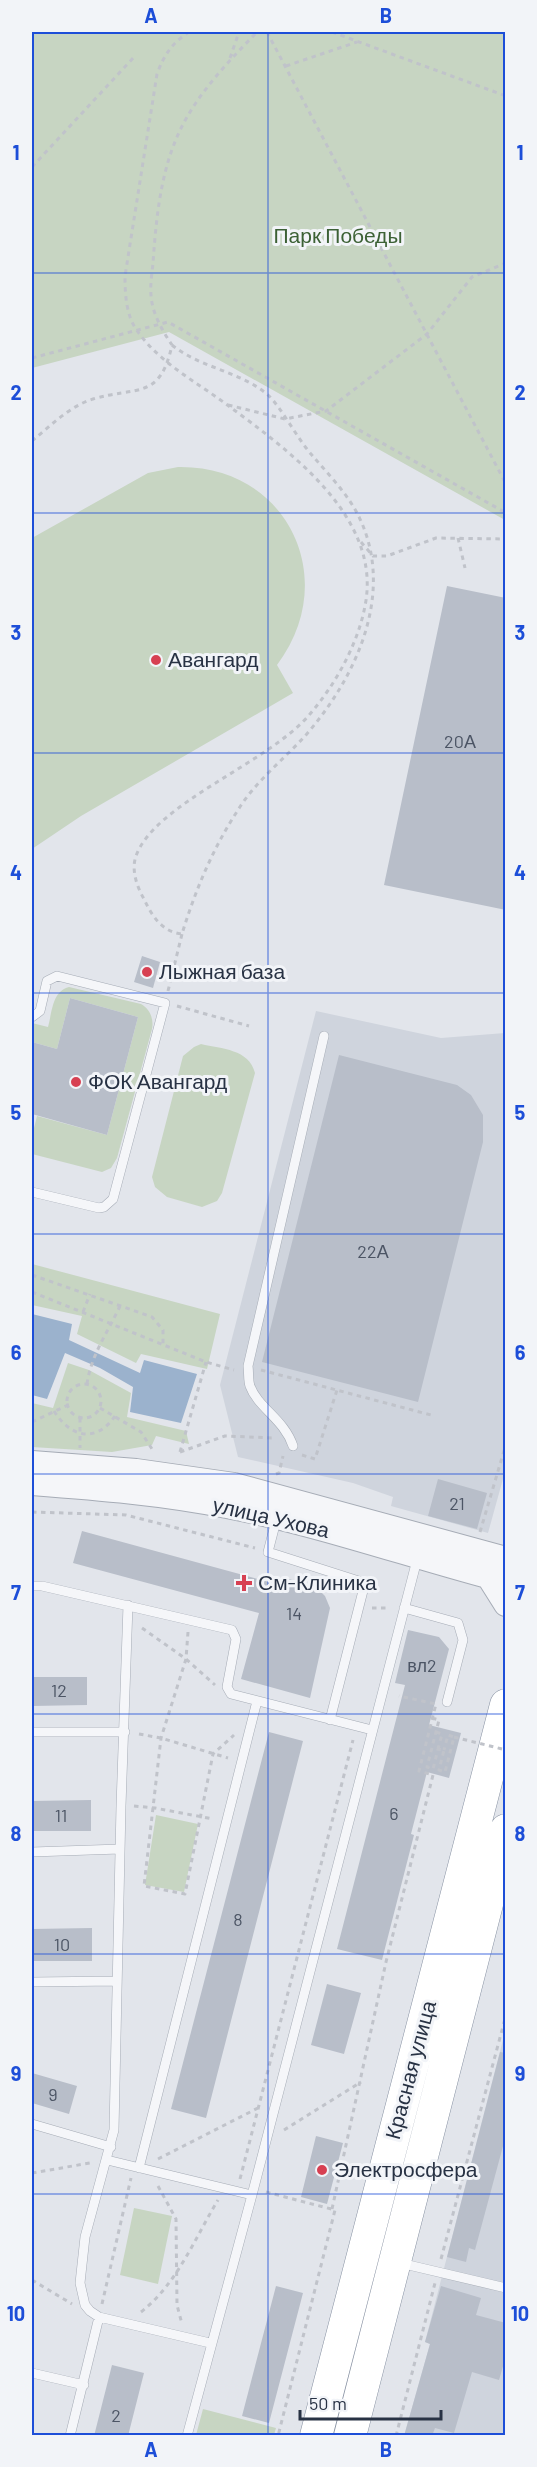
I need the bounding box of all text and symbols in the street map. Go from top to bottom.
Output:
text: A [144,3,158,27]
text: B [380,3,392,27]
text: 1 [12,140,20,164]
text: 1 [516,140,524,164]
park label: Парк Победы [274,222,402,247]
text: 2 [10,380,22,404]
text: 2 [514,380,526,404]
text: 3 [11,620,21,644]
text: 3 [515,620,525,644]
place label: Авангард [168,646,259,671]
marker: Авангард [149,653,163,667]
house number: 20А [444,730,476,752]
text: 4 [10,860,22,884]
text: 4 [514,860,526,884]
place label: Лыжная база [159,958,285,983]
marker: Лыжная база [140,965,154,979]
place label: ФОК Авангард [88,1068,227,1093]
marker: ФОК Авангард [69,1075,83,1089]
text: 5 [11,1100,22,1124]
text: 5 [515,1100,526,1124]
house number: 22А [357,1240,389,1262]
text: 6 [11,1340,22,1364]
text: 6 [515,1340,526,1364]
street label: улица Ухова [211,1491,332,1542]
house number: 21 [449,1492,465,1514]
place label: См-Клиника [258,1569,377,1594]
marker: См-Клиника [235,1574,253,1592]
text: 7 [11,1580,21,1604]
text: 7 [515,1580,525,1604]
house number: 14 [286,1602,302,1624]
house number: вл2 [407,1654,437,1676]
house number: 12 [51,1679,67,1701]
house number: 6 [389,1802,399,1824]
house number: 11 [55,1804,67,1826]
text: 8 [11,1821,22,1845]
text: 8 [515,1821,526,1845]
house number: 8 [233,1908,243,1930]
house number: 10 [54,1933,70,1955]
street label: Красная улица [379,1997,440,2142]
text: 9 [11,2061,21,2085]
text: 9 [515,2061,525,2085]
house number: 9 [48,2083,58,2105]
place label: Электросфера [334,2156,478,2181]
marker: Электросфера [315,2163,329,2177]
text: 10 [7,2301,25,2325]
text: 10 [511,2301,529,2325]
scale bar [300,2383,441,2421]
text: 50 m [309,2392,347,2414]
house number: 2 [111,2404,121,2426]
text: A [144,2437,158,2461]
text: B [380,2437,392,2461]

